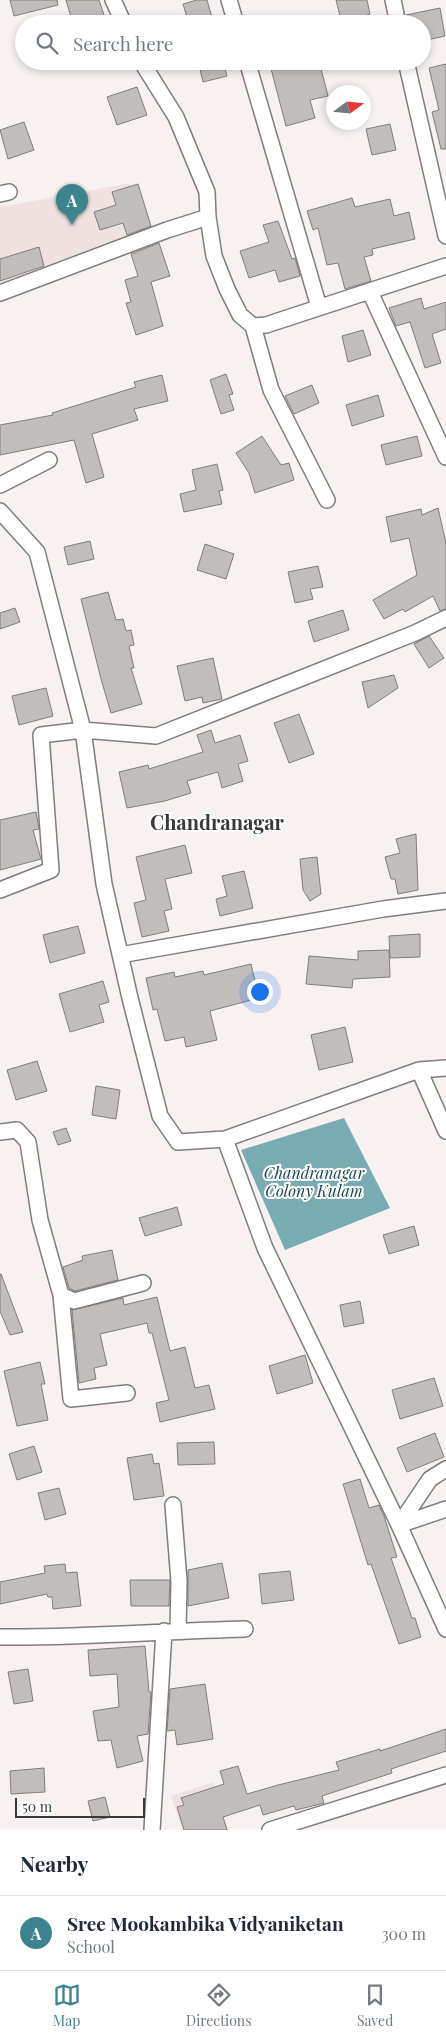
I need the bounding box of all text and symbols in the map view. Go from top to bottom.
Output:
search box [15,15,431,70]
icon: search [33,29,61,57]
text: Search here [73,30,173,56]
north arrow [326,85,371,130]
pin: A [56,184,88,225]
district label: Chandranagar [150,808,285,835]
your location [247,979,273,1005]
water label: Chandranagar Colony Kulam [264,1162,365,1201]
scale bar [15,1795,145,1818]
text: 50 m [22,1797,52,1816]
text: Nearby [20,1849,89,1877]
text: Sree Mookambika Vidyaniketan [67,1910,344,1936]
text: A [31,1923,41,1944]
text: 300 m [381,1923,426,1944]
text: School [67,1936,115,1957]
tab: Map [53,1981,81,2030]
tab: Directions [186,1981,252,2030]
tab: Saved [357,1981,393,2030]

